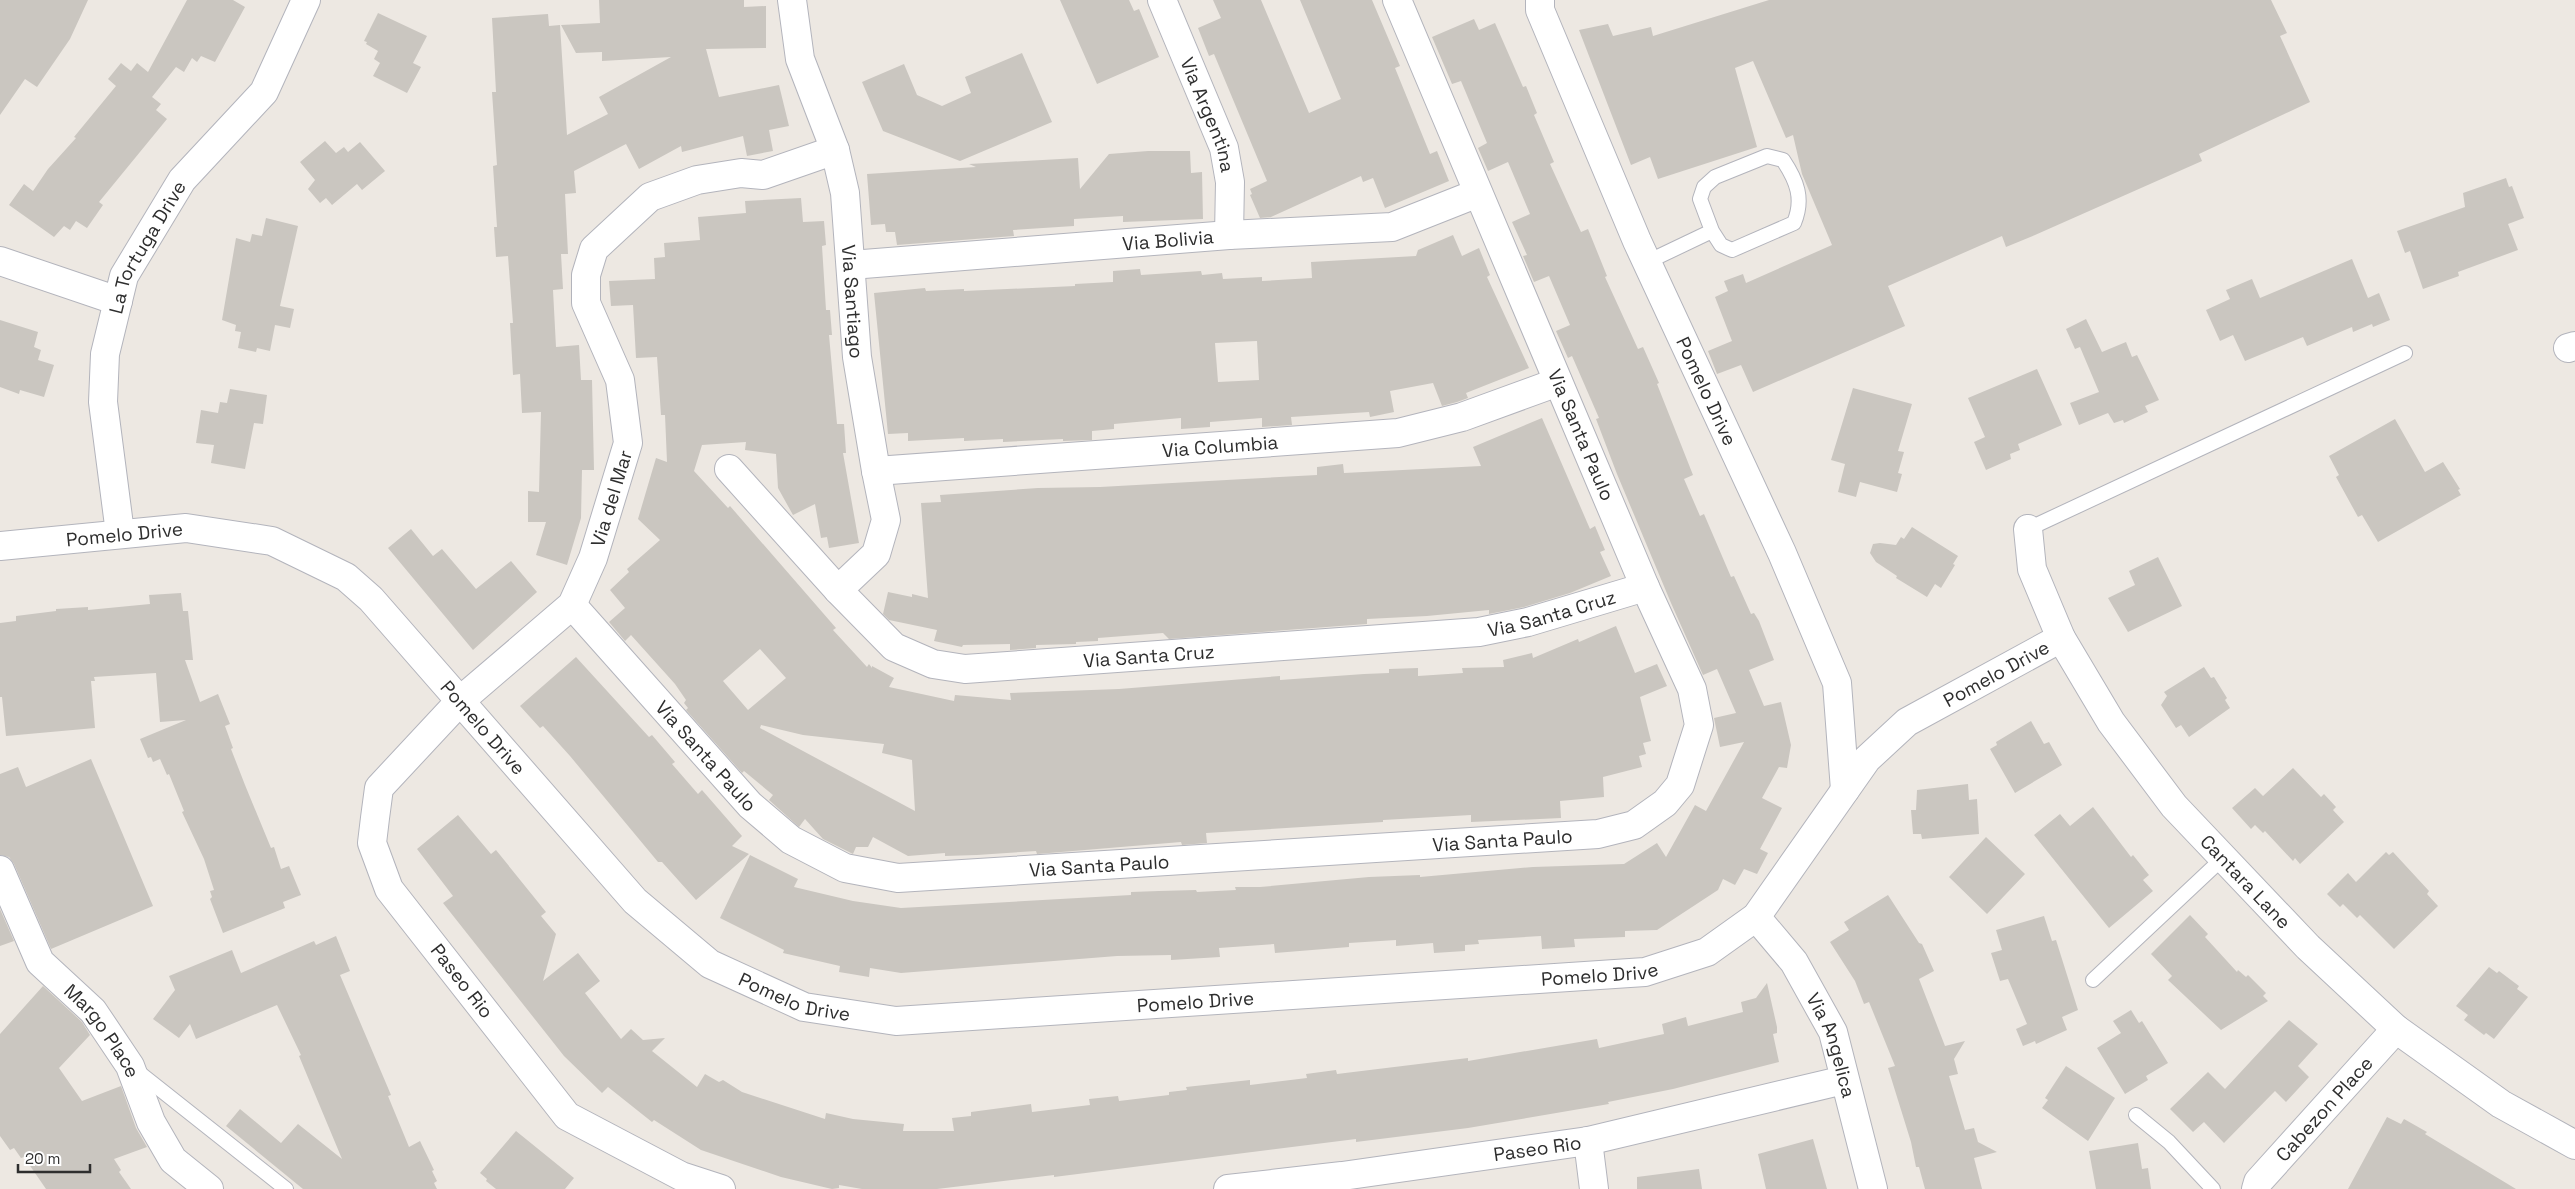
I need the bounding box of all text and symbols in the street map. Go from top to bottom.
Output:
street label: Via Argentina [1175,53,1241,174]
street label: La Tortuga Drive [103,176,191,316]
street label: Via Bolivia [1121,224,1215,256]
street label: Via Santiago [836,244,870,359]
street label: Pomelo Drive [1671,333,1743,450]
street label: Via Santa Paulo [1542,365,1620,505]
street label: Via Columbia [1161,429,1279,463]
street label: Via del Mar [585,447,638,550]
street label: Pomelo Drive [65,516,184,552]
street label: Via Santa Cruz [1485,584,1619,642]
street label: Pomelo Drive [1939,634,2054,712]
street label: Via Santa Cruz [1082,639,1215,673]
street label: Pomelo Drive [435,675,531,780]
street label: Via Santa Paulo [650,695,762,817]
street label: Via Santa Paulo [1431,823,1573,857]
street label: Cantara Lane [2195,829,2297,934]
street label: Via Santa Paulo [1028,848,1170,882]
street label: Paseo Rio [425,939,499,1023]
street label: Pomelo Drive [1540,956,1661,991]
street label: Pomelo Drive [735,966,852,1026]
street label: Margo Place [59,978,146,1081]
street label: Pomelo Drive [1136,985,1255,1018]
street label: Via Angelica [1801,988,1862,1100]
street label: Cabezon Place [2270,1051,2378,1167]
street label: Paseo Rio [1492,1130,1583,1167]
scale bar [18,1142,90,1174]
text: 20 m [25,1149,60,1168]

